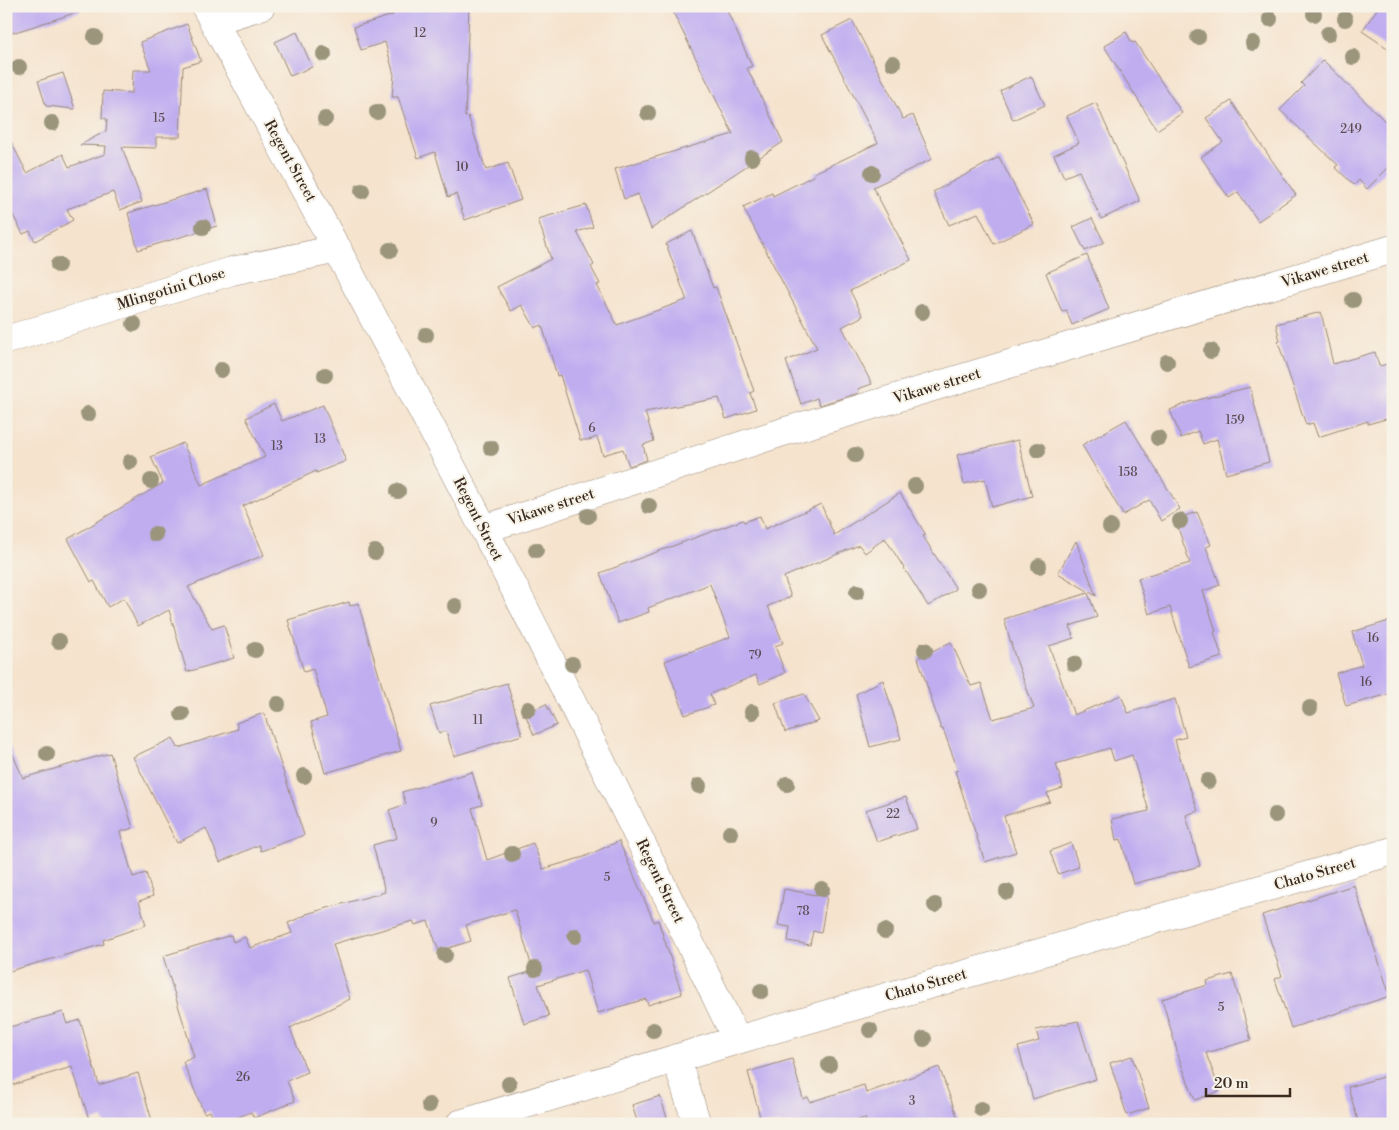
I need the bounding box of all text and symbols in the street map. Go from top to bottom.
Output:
house number: 12 [414,26,426,41]
house number: 15 [153,111,165,126]
street label: Regent Street [260,117,321,206]
house number: 249 [1340,122,1362,137]
house number: 10 [456,160,468,175]
street label: Vikawe street [1278,248,1372,293]
street label: Mlingotini Close [115,264,227,314]
street label: Vikawe street [890,364,984,409]
house number: 159 [1225,413,1245,428]
house number: 6 [588,421,596,436]
house number: 13 [314,432,326,447]
house number: 13 [271,439,283,454]
house number: 158 [1118,465,1138,480]
street label: Regent Street [449,474,507,564]
street label: Vikawe street [504,484,598,530]
house number: 16 [1367,631,1379,646]
house number: 79 [748,648,762,663]
house number: 16 [1360,675,1372,690]
house number: 11 [473,713,484,728]
house number: 22 [886,807,900,822]
house number: 9 [430,816,438,831]
street label: Regent Street [631,836,689,927]
street label: Chato Street [1272,853,1359,895]
house number: 5 [604,870,611,885]
house number: 78 [796,904,810,919]
street label: Chato Street [883,964,970,1006]
house number: 5 [1218,1000,1225,1015]
scale bar [1206,1065,1290,1097]
house number: 26 [236,1070,250,1085]
text: 20 m [1214,1074,1249,1093]
house number: 3 [909,1094,916,1109]

